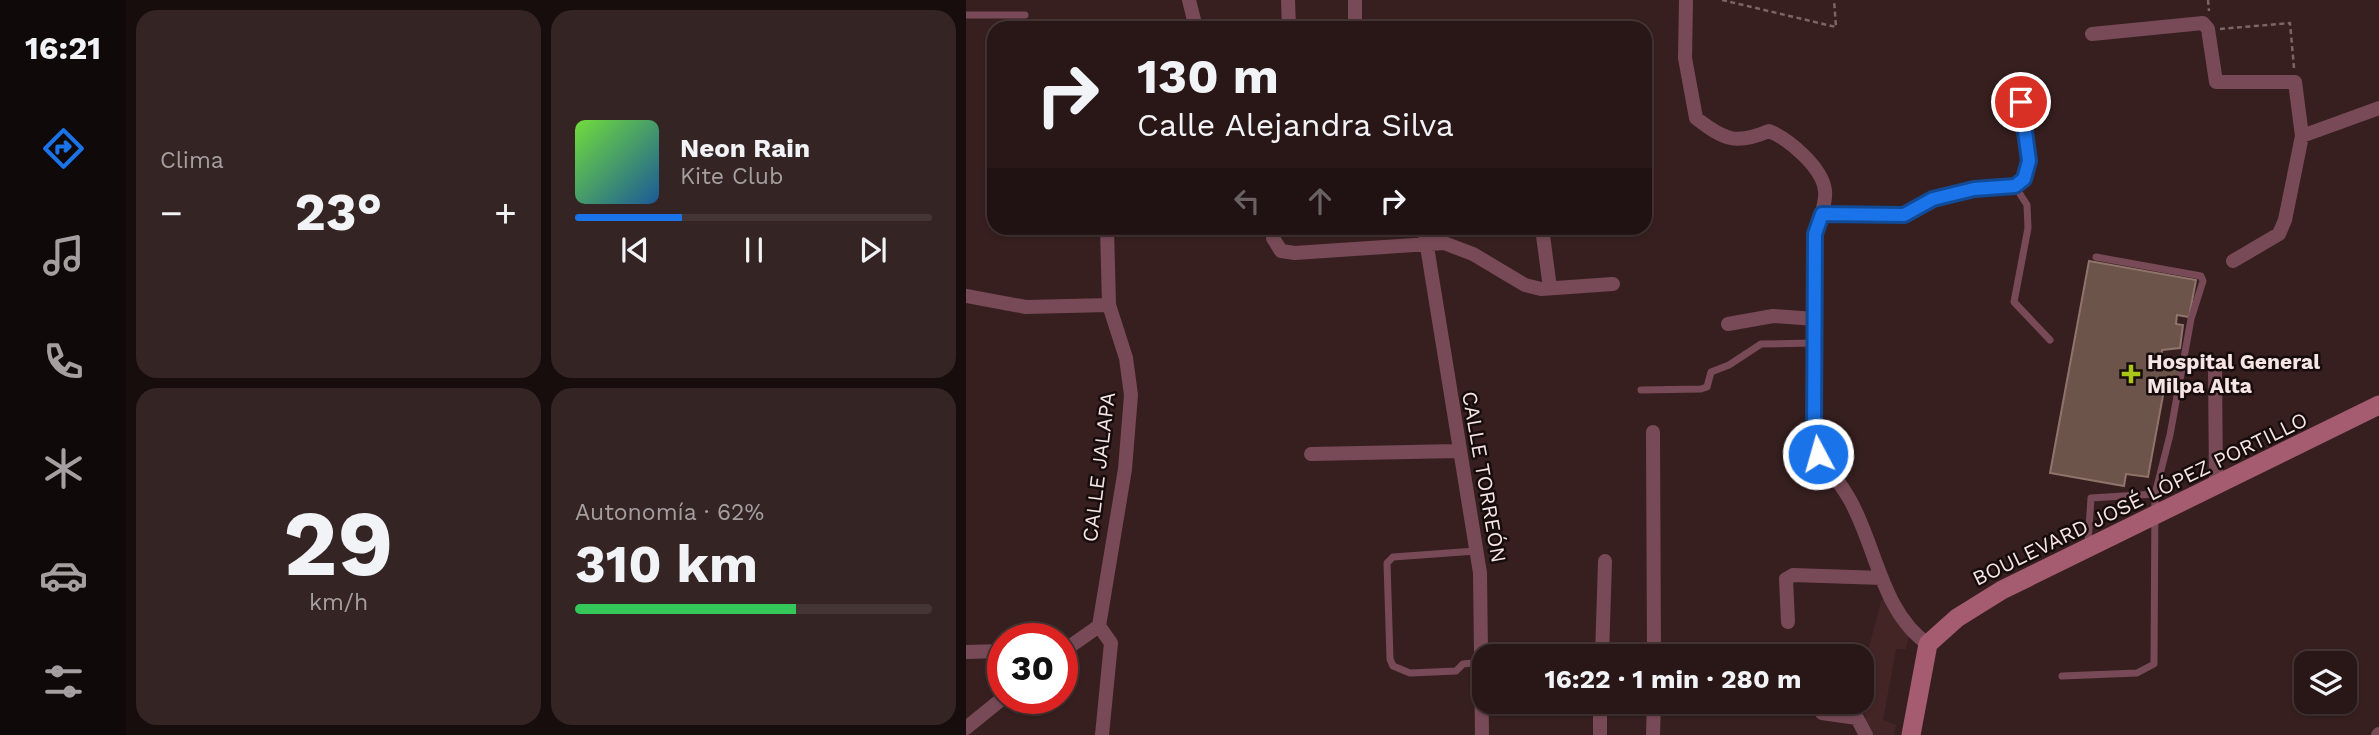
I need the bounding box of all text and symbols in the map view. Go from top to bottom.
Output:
text: 16:21 [25,29,101,67]
text: 130 m [1137,47,1279,105]
icon: right [1022,49,1113,140]
pin [1991,72,2051,132]
icon: arrive [2002,83,2040,121]
text: Calle Alejandra Silva [1137,106,1454,144]
icon: directions [39,124,88,173]
text: Neon Rain [680,133,810,163]
text: Clima [160,147,224,174]
text: Kite Club [680,163,783,190]
text: 23° [295,182,382,243]
icon: left [1228,182,1266,220]
icon: ahead [1301,182,1339,220]
icon: right [1374,182,1412,220]
text: − [160,191,183,235]
text: + [494,191,517,235]
icon: music [39,231,88,280]
icon: previous [616,231,654,269]
icon: pause [735,231,773,269]
icon: next [854,231,892,269]
icon: phone [39,337,88,386]
place label: Hospital General Milpa Alta [2147,349,2320,398]
marker: Hospital General Milpa Alta [2121,364,2141,384]
street label: CALLE TORREÓN [1457,389,1512,564]
street label: CALLE JALAPA [1077,390,1120,543]
street label: BOULEVARD JOSÉ LÓPEZ PORTILLO [1968,406,2311,591]
position arrow [1781,417,1855,491]
icon: climate [39,444,88,493]
text: 29 [283,490,394,597]
text: Autonomía · 62% [575,499,764,526]
text: 310 km [575,534,758,595]
icon: car [39,551,88,600]
text: km/h [309,589,368,616]
speed limit sign: 30 [987,623,1078,714]
map controls [2294,651,2357,714]
button: layers [2294,651,2357,714]
icon: filters [39,657,88,706]
text: 16:22 · 1 min · 280 m [1544,664,1802,694]

